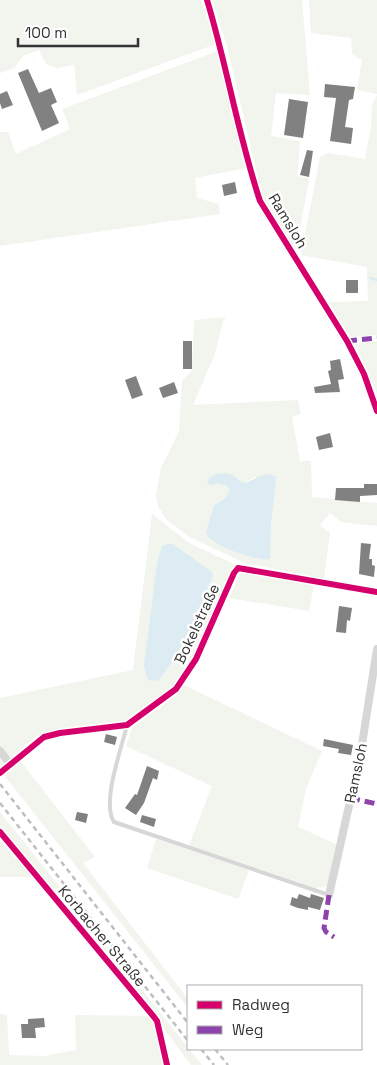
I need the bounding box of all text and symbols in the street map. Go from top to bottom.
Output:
scale bar [18,15,138,47]
text: 100 m [25,23,67,42]
street label: Ramsloh [265,190,312,252]
street label: Bokelstraße [170,581,223,667]
street label: Ramsloh [340,741,371,805]
street label: Korbacher Straße [54,881,150,990]
legend [187,985,362,1050]
text: Radweg [232,995,290,1014]
text: Weg [232,1020,263,1039]

